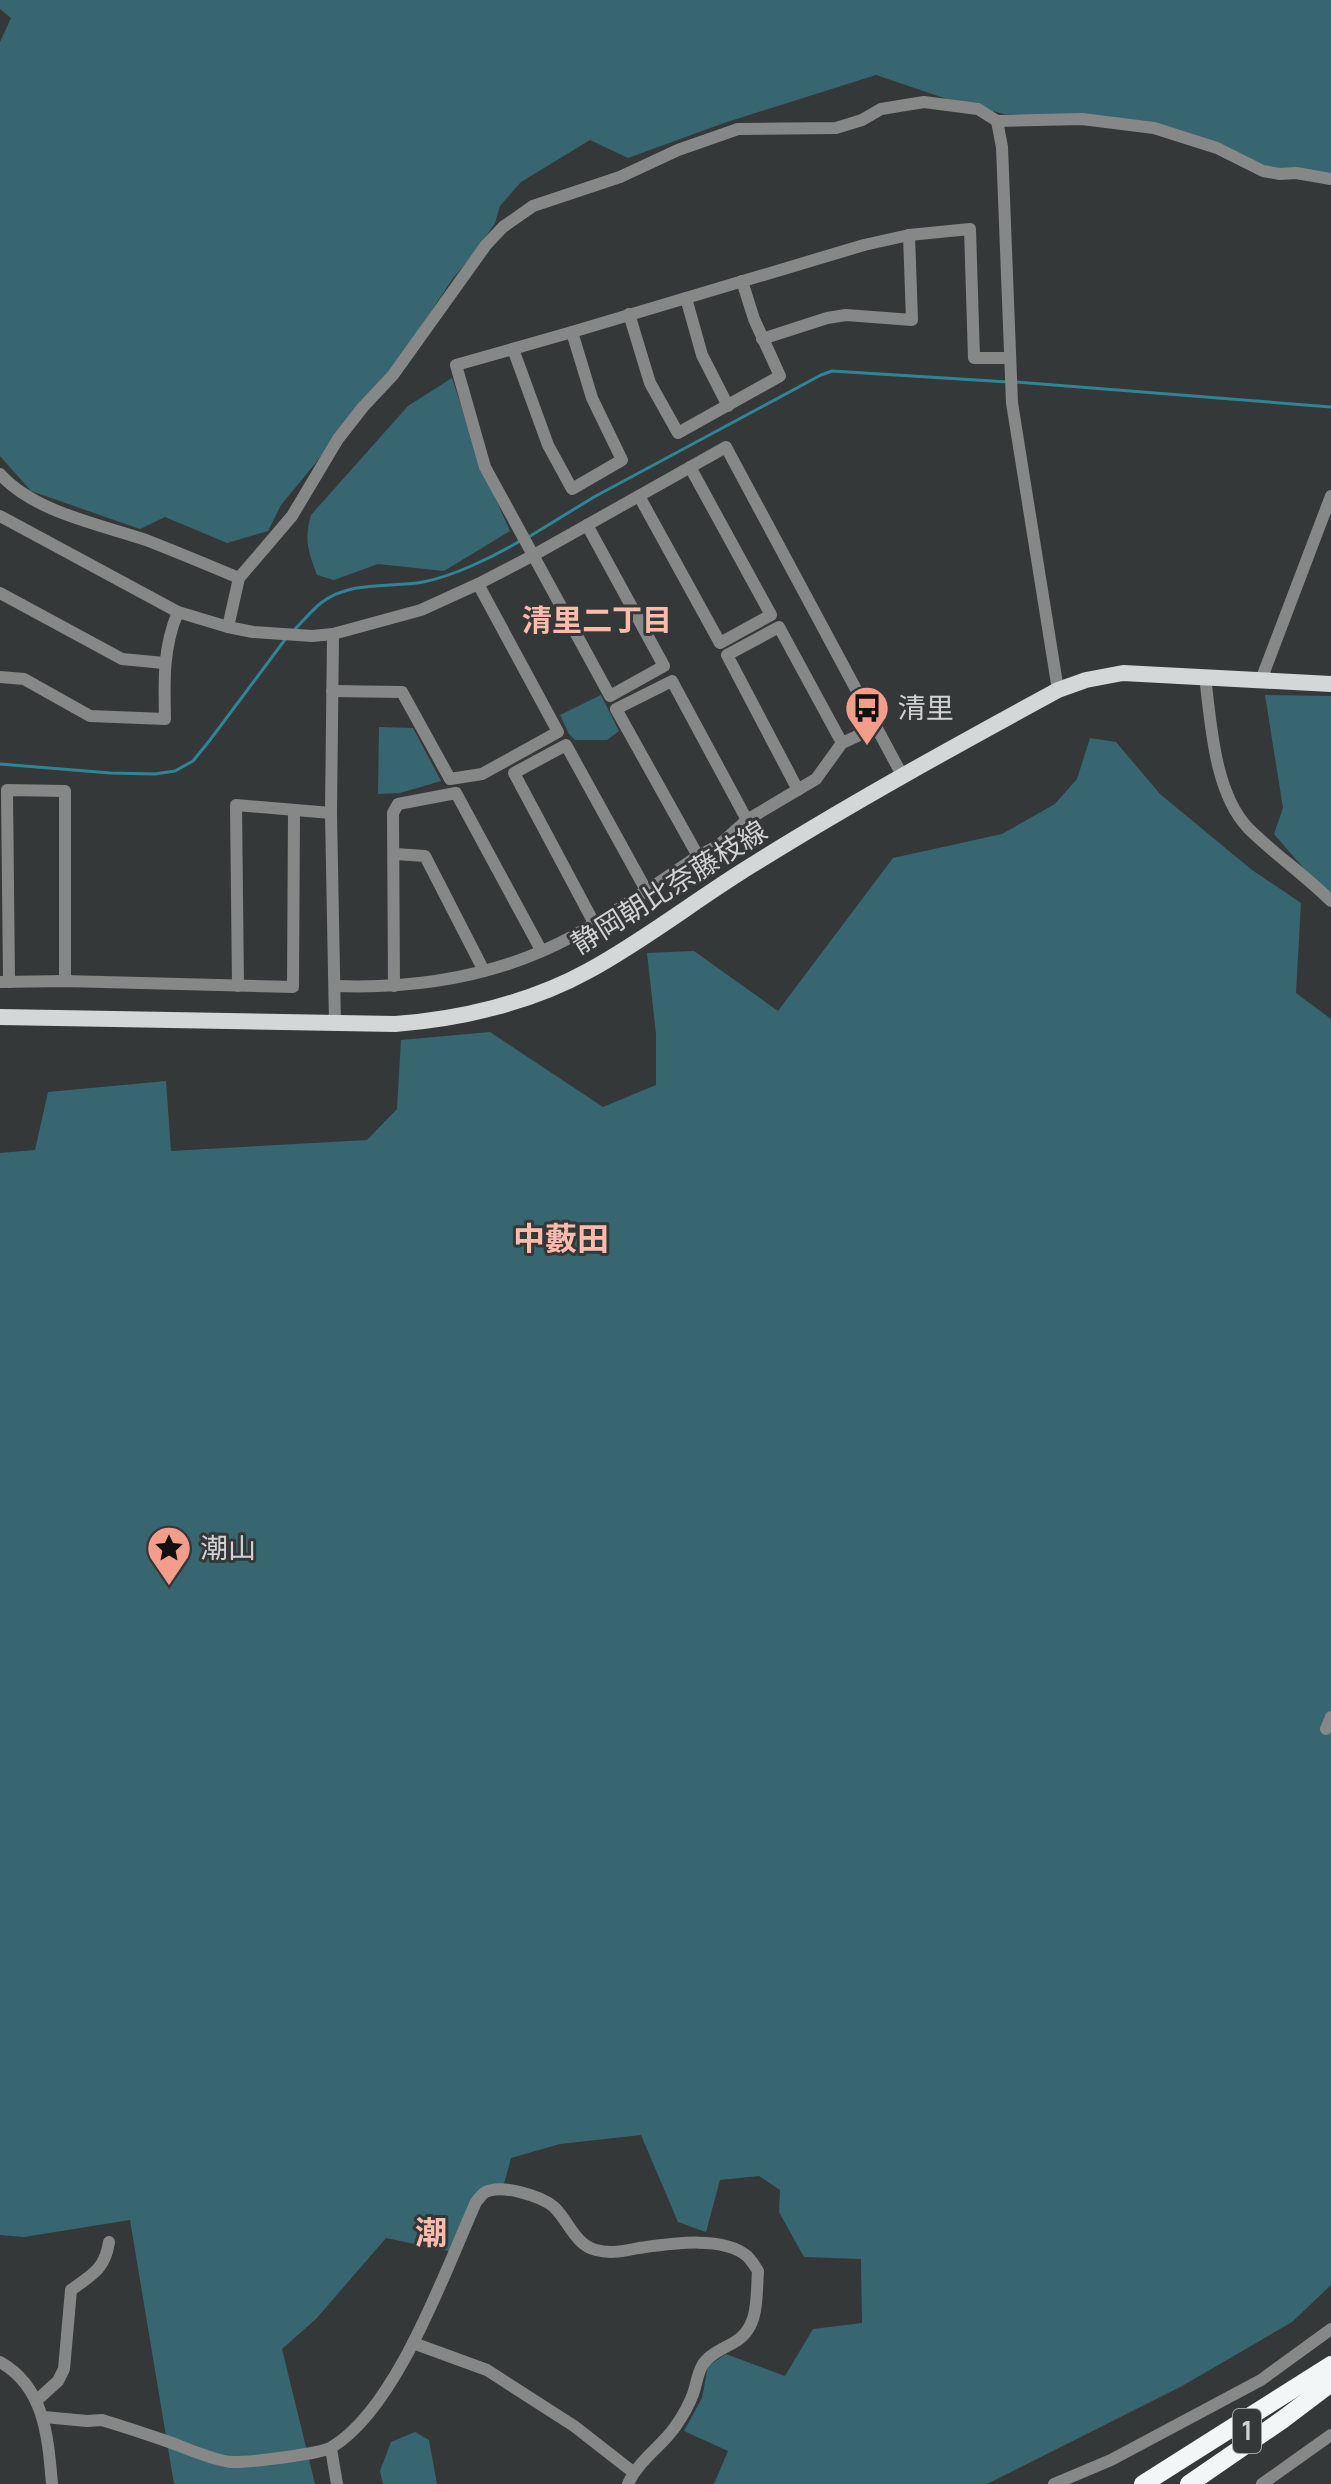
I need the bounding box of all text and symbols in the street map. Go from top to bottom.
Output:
district label: 清里二丁目 [522,599,672,640]
bus stop icon: 清里 [843,684,891,747]
place label: 清里 [898,688,954,726]
street label: 静岡朝比奈藤枝線 [563,811,774,962]
district label: 中藪田 [513,1216,609,1260]
place icon: 潮山 [145,1524,193,1587]
place label: 潮山 [200,1528,256,1566]
district label: 潮 [415,2210,447,2254]
road number: 1 [1233,2409,1261,2453]

